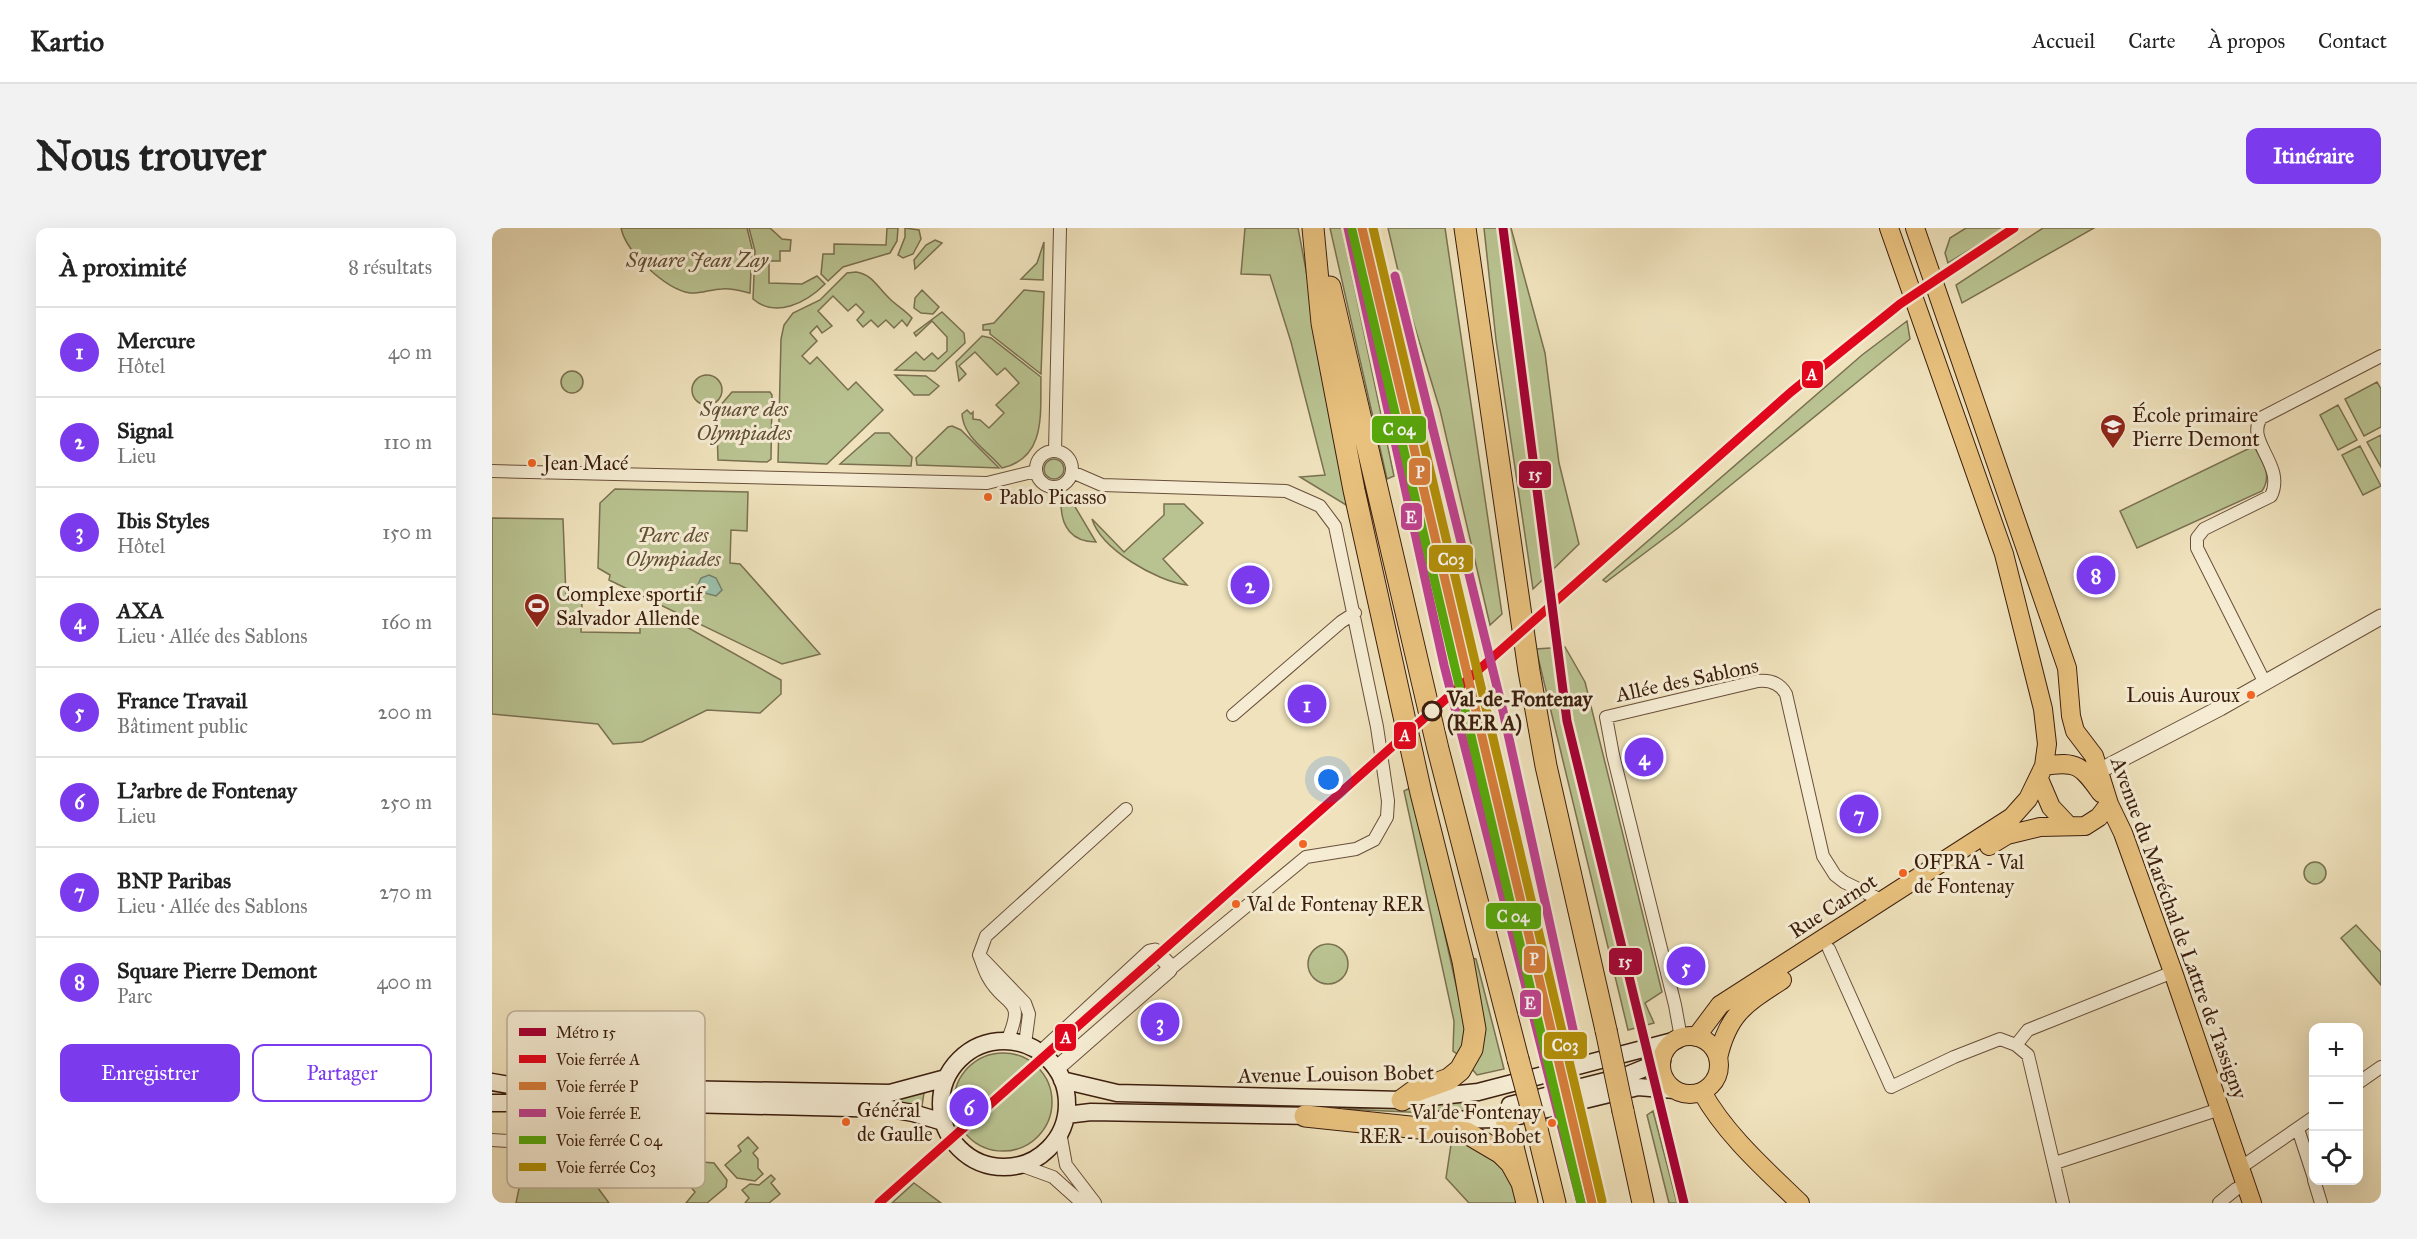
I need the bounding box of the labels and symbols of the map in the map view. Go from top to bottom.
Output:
park label: Square Jean Zay [625,247,769,273]
line badge: A [1801,360,1824,389]
text: A [1806,365,1818,384]
park label: Square des Olympiades [696,396,792,446]
place label: École primaire Pierre Demont [2132,401,2260,452]
school or university icon: École primaire Pierre Demont [2098,412,2128,450]
line badge: C 04 [1371,415,1427,444]
text: C 04 [1383,420,1416,440]
place label: Jean Macé [541,451,629,476]
marker: Jean Macé [526,457,538,469]
line badge: P [1408,457,1431,486]
line badge: 15 [1518,460,1552,489]
text: P [1415,463,1425,482]
text: 15 [1528,465,1542,484]
place label: Pablo Picasso [999,485,1107,509]
marker: Pablo Picasso [982,491,994,503]
line badge: E [1400,502,1423,531]
text: E [1405,508,1417,527]
park label: Parc des Olympiades [625,522,721,572]
line badge: C03 [1428,544,1474,573]
text: C03 [1438,550,1464,570]
pin: 8 [2076,552,2116,598]
pin: 2 [1230,562,1269,608]
place label: Complexe sportif Salvador Allende [556,581,706,631]
sports icon: Complexe sportif Salvador Allende [522,591,552,629]
street label: Allée des Sablons [1612,652,1761,708]
pin: 1 [1288,682,1326,726]
place label: Louis Auroux [2126,683,2240,707]
place label: Val-de-Fontenay (RER A) [1446,686,1593,736]
marker: Louis Auroux [2245,689,2257,701]
marker: Val-de-Fontenay (RER A) [1422,701,1442,721]
line badge: A [1393,721,1417,750]
text: A [1399,726,1411,745]
pin: 4 [1624,734,1664,780]
street label: Avenue du Maréchal de Lattre de Tassigny [2105,753,2254,1104]
your location [1314,765,1343,794]
pin: 7 [1840,792,1878,836]
unlabelled marker [1297,838,1309,850]
place label: OFPRA - Val de Fontenay [1914,850,2025,898]
marker: OFPRA - Val de Fontenay [1897,867,1909,879]
street label: Rue Carnot [1784,868,1882,944]
place label: Val de Fontenay RER [1246,892,1425,916]
marker: Val de Fontenay RER [1230,898,1242,910]
line badge: C 04 [1485,902,1542,930]
text: C 04 [1497,907,1530,927]
pin: 5 [1666,944,1706,988]
line badge: P [1523,945,1546,974]
line badge: 15 [1608,947,1643,976]
text: P [1529,950,1539,969]
text: 15 [1618,952,1632,971]
line badge: E [1519,989,1542,1018]
text: E [1524,994,1536,1013]
pin: 3 [1140,1000,1180,1044]
legend [507,1011,705,1188]
text: Métro 15 [556,1023,616,1042]
line badge: A [1054,1023,1077,1052]
text: A [1060,1028,1072,1047]
line badge: C03 [1543,1031,1588,1060]
text: C03 [1552,1036,1578,1056]
text: Voie ferrée A [555,1050,640,1069]
street label: Avenue Louison Bobet [1237,1059,1435,1089]
text: Voie ferrée P [555,1077,638,1096]
pin: 6 [950,1084,988,1130]
place label: Général de Gaulle [857,1098,932,1146]
place label: Val de Fontenay RER - Louison Bobet [1359,1100,1542,1148]
text: Voie ferrée E [555,1104,641,1123]
marker: Général de Gaulle [840,1116,852,1128]
marker: Val de Fontenay RER - Louison Bobet [1546,1117,1558,1129]
text: Voie ferrée C 04 [555,1131,663,1150]
text: Voie ferrée C03 [555,1158,656,1177]

